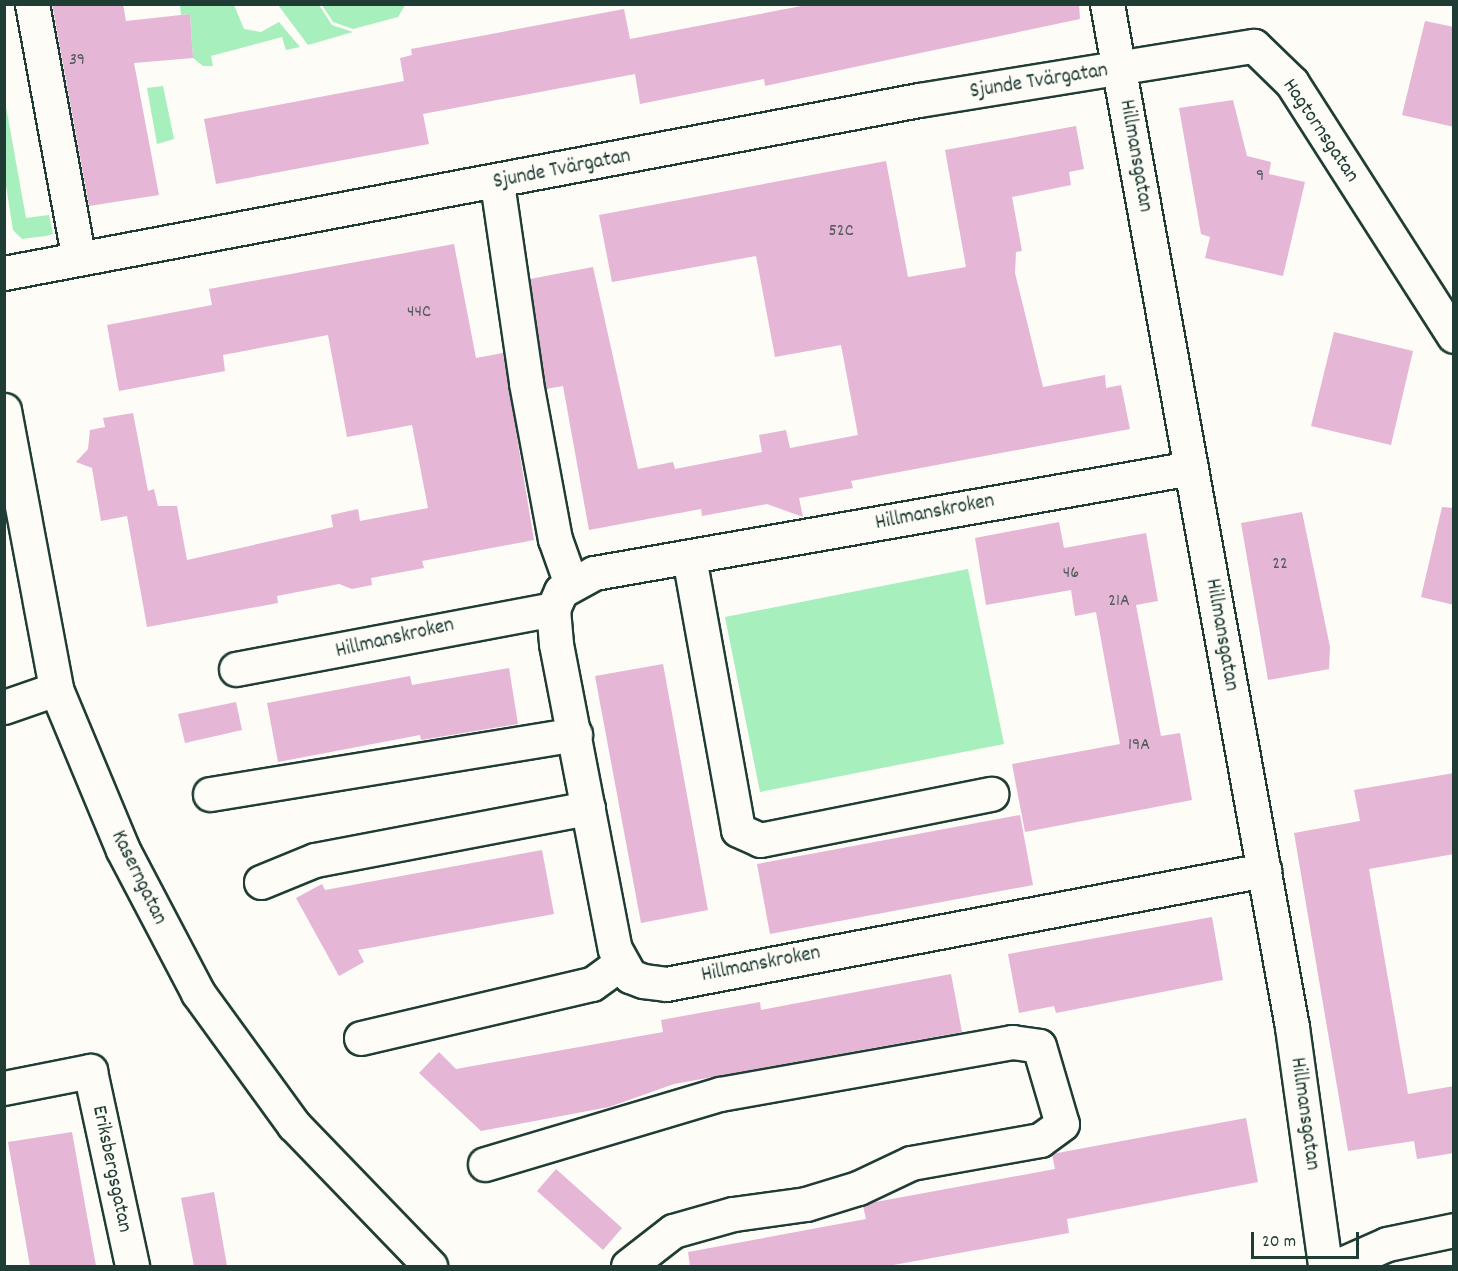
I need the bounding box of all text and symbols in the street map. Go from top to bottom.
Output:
house number: 39 [69,50,85,72]
street label: Sjunde Tvärgatan [968,59,1110,105]
street label: Hagtornsgatan [1276,74,1364,188]
street label: Hillmansgatan [1113,98,1157,214]
street label: Sjunde Tvärgatan [491,144,633,196]
house number: 9 [1256,166,1264,188]
house number: 52C [828,221,854,243]
house number: 44C [407,302,431,324]
street label: Hillmanskroken [873,489,997,537]
house number: 22 [1272,554,1288,576]
house number: 46 [1063,563,1079,585]
street label: Hillmansgatan [1199,577,1243,693]
house number: 21A [1108,591,1130,613]
street label: Hillmanskroken [333,613,457,665]
house number: 19A [1128,735,1150,757]
street label: Kaserngatan [104,827,172,929]
street label: Hillmanskroken [699,941,823,989]
street label: Hillmansgatan [1284,1056,1324,1172]
street label: Eriksbergsgatan [85,1103,137,1235]
scale bar [1254,1220,1362,1258]
text: 20 m [1262,1230,1296,1255]

